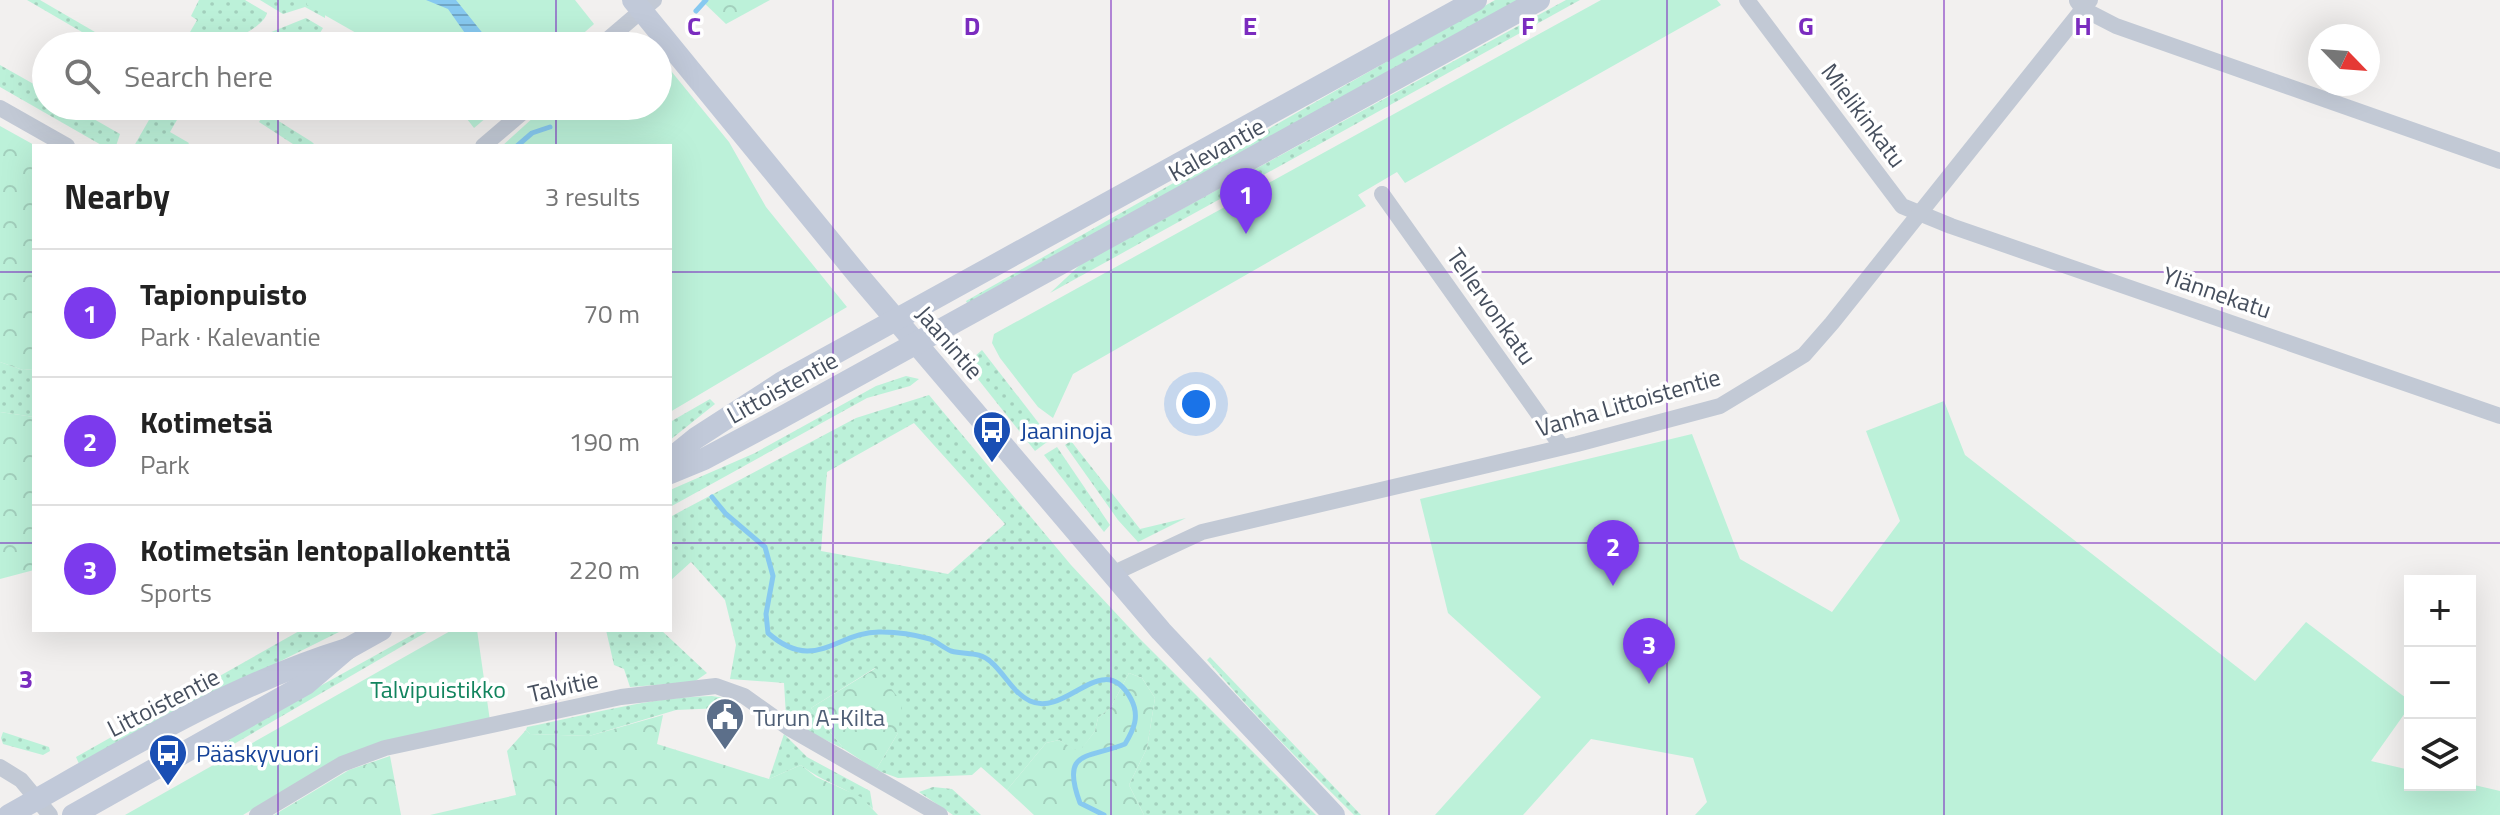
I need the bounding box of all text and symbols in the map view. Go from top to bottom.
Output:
text: C [687,6,701,45]
text: D [964,6,980,45]
text: E [1243,6,1257,45]
text: F [1521,6,1535,45]
text: G [1798,6,1814,45]
text: H [2074,6,2092,45]
north arrow [2308,24,2380,96]
search box [32,32,672,120]
text: Search here [124,53,273,99]
icon: search [60,54,104,98]
street label: Mielikinkatu [1813,55,1915,175]
street label: Kalevantie [1161,108,1271,190]
pin: 1 [1220,168,1272,234]
text: Nearby [64,170,170,222]
text: 3 results [545,177,640,216]
street label: Tellervonkatu [1438,240,1546,372]
street label: Ylännekatu [2158,257,2276,327]
text: Tapionpuisto [140,271,307,317]
text: 1 [83,294,97,333]
text: 70 m [583,294,640,333]
street label: Jaanintie [908,297,992,387]
text: Park · Kalevantie [140,317,321,356]
street label: Littoistentie [720,342,844,432]
street label: Vanha Littoistentie [1532,358,1724,446]
your location [1176,384,1216,424]
text: Kotimetsä [140,399,273,445]
bus stop icon: Jaaninoja [971,409,1013,464]
place label: Jaaninoja [1020,412,1112,448]
text: 2 [83,422,97,461]
text: 190 m [569,422,640,461]
text: Park [140,445,190,484]
pin: 2 [1587,520,1639,586]
text: Kotimetsän lentopallokenttä [140,527,511,573]
text: 3 [83,550,97,589]
text: 220 m [569,550,640,589]
text: Sports [140,573,212,612]
map controls [2404,575,2476,791]
button: + [2404,575,2476,647]
pin: 3 [1623,618,1675,684]
button: − [2404,647,2476,719]
street label: Littoistentie [101,658,225,746]
text: 3 [19,659,33,698]
street label: Talvitie [525,661,601,711]
park label: Talvipuistikko [370,671,506,707]
public building icon: Turun A-Kilta [704,696,746,751]
place label: Turun A-Kilta [753,699,885,735]
button: layers [2404,719,2476,791]
bus stop icon: Pääskyvuori [147,732,189,787]
place label: Pääskyvuori [196,735,319,771]

